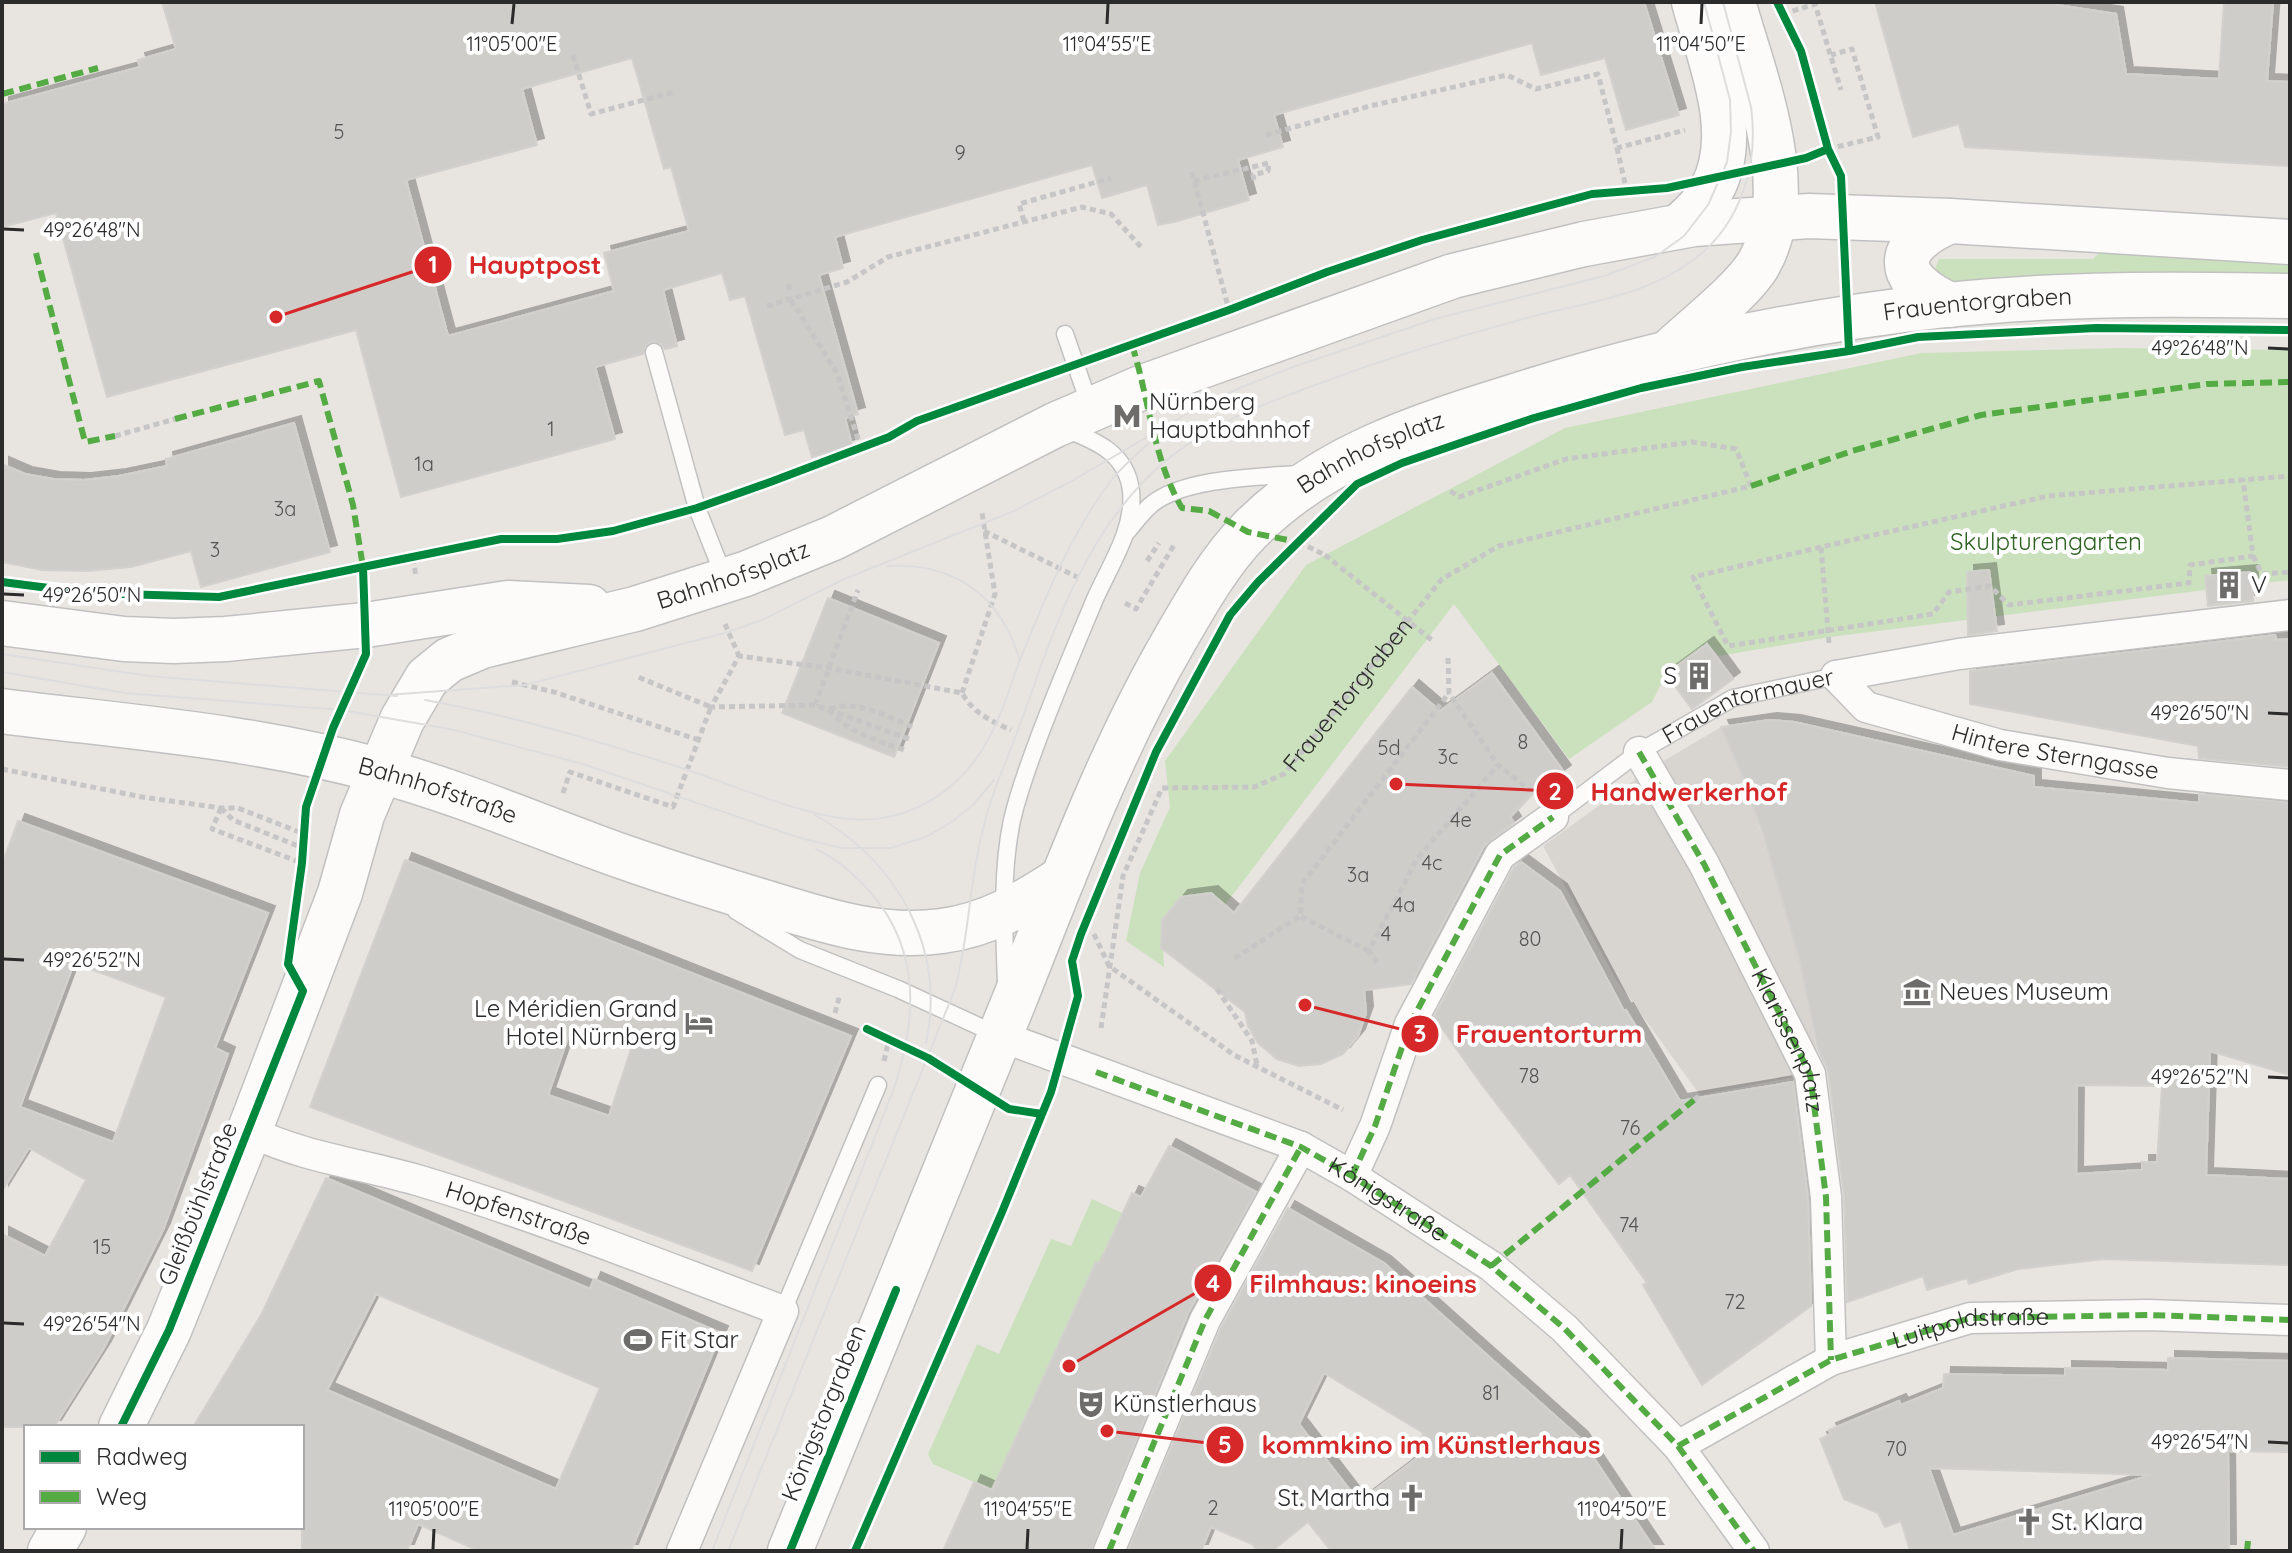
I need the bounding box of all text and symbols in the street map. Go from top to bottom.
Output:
text: 11°05'00"E [467,31,557,56]
text: 11°04'55"E [1063,31,1151,56]
text: 11°04'50"E [1656,31,1746,56]
house number: 5 [334,119,344,144]
house number: 9 [954,140,966,165]
text: 49°26'48"N [43,217,141,242]
callout: Hauptpost [413,240,617,290]
text: Hauptpost [469,248,601,281]
text: 1 [428,249,438,279]
street label: Frauentorgraben [1881,280,2073,327]
text: 49°26'48"N [2151,335,2249,360]
place label: Nürnberg Hauptbahnhof [1149,386,1311,444]
metro station icon: Nürnberg Hauptbahnhof [1112,401,1142,431]
street label: Bahnhofsplatz [1291,404,1448,500]
house number: 1 [547,416,555,441]
house number: 1a [414,451,434,476]
house number: 3a [274,496,296,521]
park label: Skulpturengarten [1950,526,2142,556]
street label: Bahnhofsplatz [653,533,814,615]
house number: 3 [210,537,220,562]
place label: V [2251,569,2267,599]
building icon: V [2214,570,2244,600]
text: 49°26'50"N [43,582,141,607]
street label: Frauentorgraben [1276,611,1418,778]
place label: S [1664,660,1677,690]
street label: Frauentormauer [1656,661,1837,750]
building icon: S [1684,661,1714,691]
text: 49°26'50"N [2151,700,2249,725]
street label: Hintere Sterngasse [1948,716,2161,785]
house number: 8 [1518,729,1528,754]
house number: 5d [1377,735,1401,760]
house number: 3c [1438,744,1458,769]
street label: Bahnhofstraße [355,750,522,830]
callout: Handwerkerhof [1535,766,1804,816]
text: Handwerkerhof [1590,775,1788,808]
text: 2 [1548,776,1562,806]
house number: 4e [1450,807,1472,832]
house number: 4c [1422,850,1442,875]
house number: 3a [1347,862,1369,887]
house number: 4a [1393,892,1415,917]
house number: 4 [1381,921,1391,946]
house number: 80 [1519,926,1541,951]
text: 49°26'52"N [43,947,141,972]
street label: Klarissenplatz [1745,963,1831,1114]
place label: Neues Museum [1939,976,2109,1006]
museum icon: Neues Museum [1902,977,1932,1007]
place label: Le Méridien Grand Hotel Nürnberg [474,993,677,1051]
hotel icon: Le Méridien Grand Hotel Nürnberg [684,1008,714,1038]
callout: Frauentorturm [1400,1009,1659,1059]
text: Frauentorturm [1456,1017,1642,1050]
text: 3 [1414,1018,1426,1048]
house number: 78 [1518,1063,1540,1088]
text: 49°26'52"N [2151,1064,2249,1089]
house number: 76 [1620,1115,1640,1140]
street label: Gleißbühlstraße [151,1118,243,1290]
street label: Königstraße [1323,1150,1453,1248]
street label: Hopfenstraße [442,1174,596,1252]
house number: 74 [1619,1212,1639,1237]
house number: 15 [93,1234,111,1259]
callout: Filmhaus: kinoeins [1193,1258,1492,1308]
text: Filmhaus: kinoeins [1249,1267,1477,1300]
text: 4 [1206,1268,1220,1298]
house number: 72 [1724,1289,1746,1314]
street label: Luitpoldstraße [1888,1301,2049,1355]
text: 49°26'54"N [43,1311,141,1336]
street label: Königstorgraben [774,1320,872,1505]
place label: Fit Star [660,1324,739,1354]
sports icon: Fit Star [623,1325,653,1355]
house number: 81 [1482,1380,1500,1405]
place label: Künstlerhaus [1113,1388,1257,1418]
theatre icon: Künstlerhaus [1076,1389,1106,1419]
callout: kommkino im Künstlerhaus [1205,1420,1616,1470]
legend [24,1425,304,1529]
text: kommkino im Künstlerhaus [1262,1428,1600,1461]
text: 5 [1218,1429,1232,1459]
text: 49°26'54"N [2151,1429,2249,1454]
house number: 70 [1885,1436,1907,1461]
text: Radweg [96,1441,188,1471]
text: Weg [96,1481,147,1511]
place label: St. Martha [1278,1482,1390,1512]
church icon: St. Martha [1397,1483,1427,1513]
house number: 2 [1207,1495,1219,1520]
text: 11°05'00"E [389,1496,479,1521]
text: 11°04'55"E [984,1496,1072,1521]
text: 11°04'50"E [1577,1496,1667,1521]
place label: St. Klara [2051,1506,2143,1536]
church icon: St. Klara [2014,1507,2044,1537]

